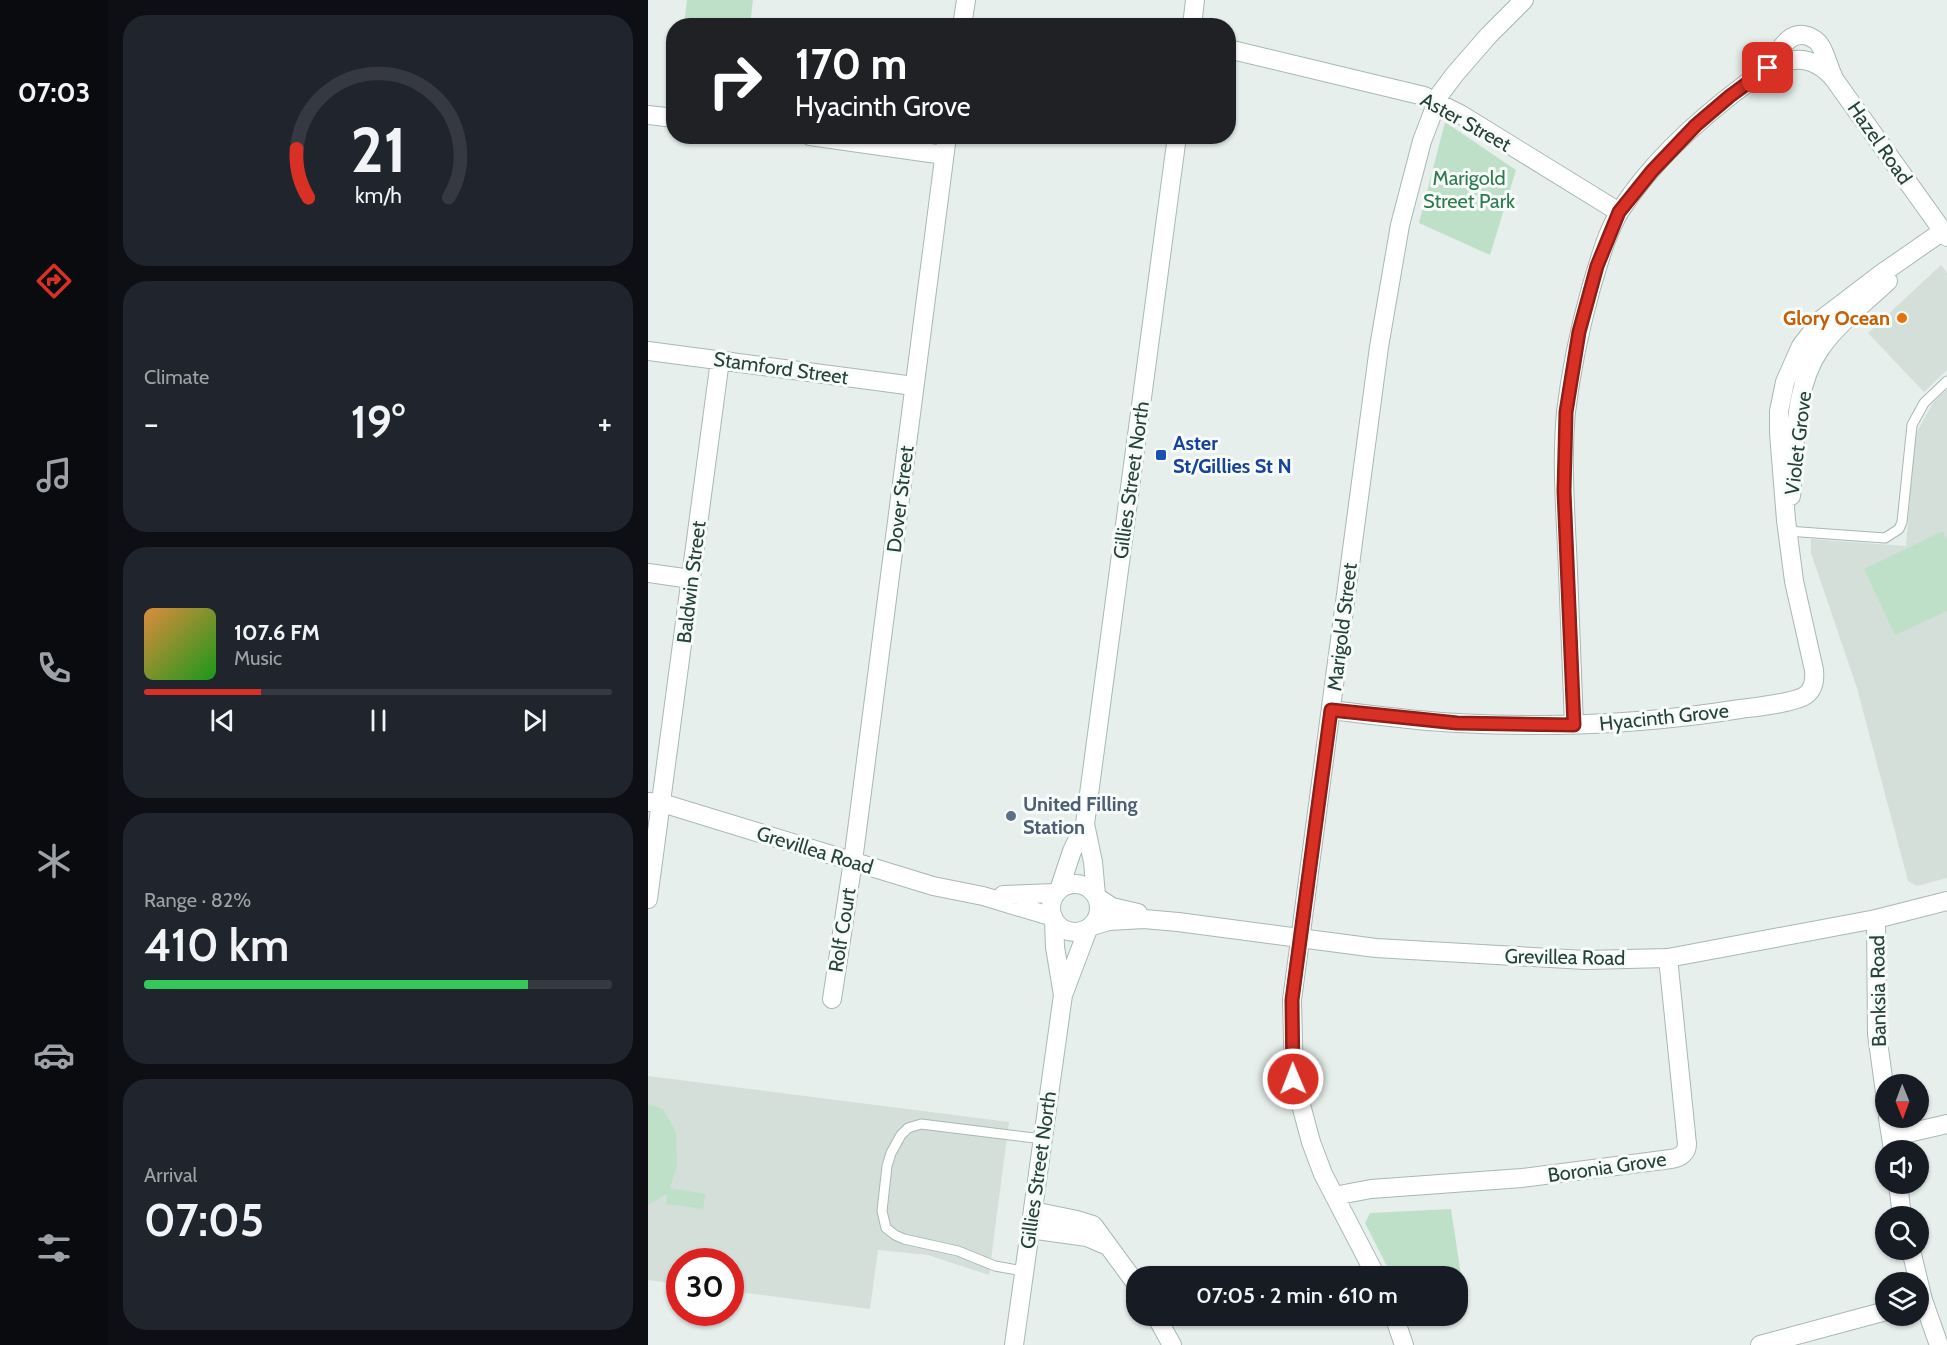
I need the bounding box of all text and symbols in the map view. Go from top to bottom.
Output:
text: 170 m [795,38,907,90]
icon: right [696,42,774,120]
pin [1742,42,1793,93]
icon: arrive [1751,51,1784,84]
text: 07:03 [18,76,90,109]
street label: Aster Street [1417,87,1516,157]
text: Hyacinth Grove [795,90,971,123]
street label: Hazel Road [1843,97,1917,189]
text: 21 [350,112,406,188]
park label: Marigold Street Park [1423,166,1515,213]
text: km/h [355,182,401,208]
icon: directions [33,260,75,302]
place label: Glory Ocean [1783,306,1890,330]
marker: Glory Ocean [1895,311,1909,325]
street label: Stamford Street [712,347,850,389]
text: Climate [144,365,209,389]
street label: Violet Grove [1780,390,1816,496]
text: 19° [351,395,405,449]
street label: Gillies Street North [1108,400,1154,560]
text: − [144,403,159,443]
text: + [597,403,612,443]
place label: Aster St/Gillies St N [1173,431,1292,478]
street label: Dover Street [882,444,918,554]
marker: Aster St/Gillies St N [1154,448,1168,462]
icon: music [33,454,75,496]
street label: Baldwin Street [672,519,710,645]
street label: Marigold Street [1322,561,1362,692]
text: 107.6 FM [234,619,320,646]
text: Music [234,646,282,670]
icon: phone [33,647,75,689]
street label: Hyacinth Grove [1598,698,1730,736]
icon: previous [206,704,239,737]
icon: pause [362,704,395,737]
icon: next [518,704,551,737]
place label: United Filling Station [1023,792,1138,839]
marker: United Filling Station [1004,809,1018,823]
street label: Grevillea Road [754,821,876,879]
icon: climate [33,840,75,882]
street label: Rolf Court [823,886,861,974]
text: Range · 82% [144,888,251,912]
text: 410 km [144,918,289,972]
street label: Banksia Road [1865,935,1891,1047]
street label: Grevillea Road [1504,944,1626,970]
icon: car [33,1034,75,1076]
position arrow [1261,1047,1325,1111]
north arrow [1875,1074,1929,1128]
map controls [1875,1074,1929,1326]
street label: Gillies Street North [1015,1090,1061,1250]
button: sound [1875,1140,1929,1194]
street label: Boronia Grove [1546,1147,1668,1187]
text: Arrival [144,1163,197,1187]
text: 07:05 [144,1193,264,1247]
button: search [1875,1206,1929,1260]
icon: filters [33,1227,75,1269]
speed limit sign: 30 [666,1248,744,1326]
button: layers [1875,1272,1929,1326]
text: 07:05 · 2 min · 610 m [1196,1282,1398,1309]

